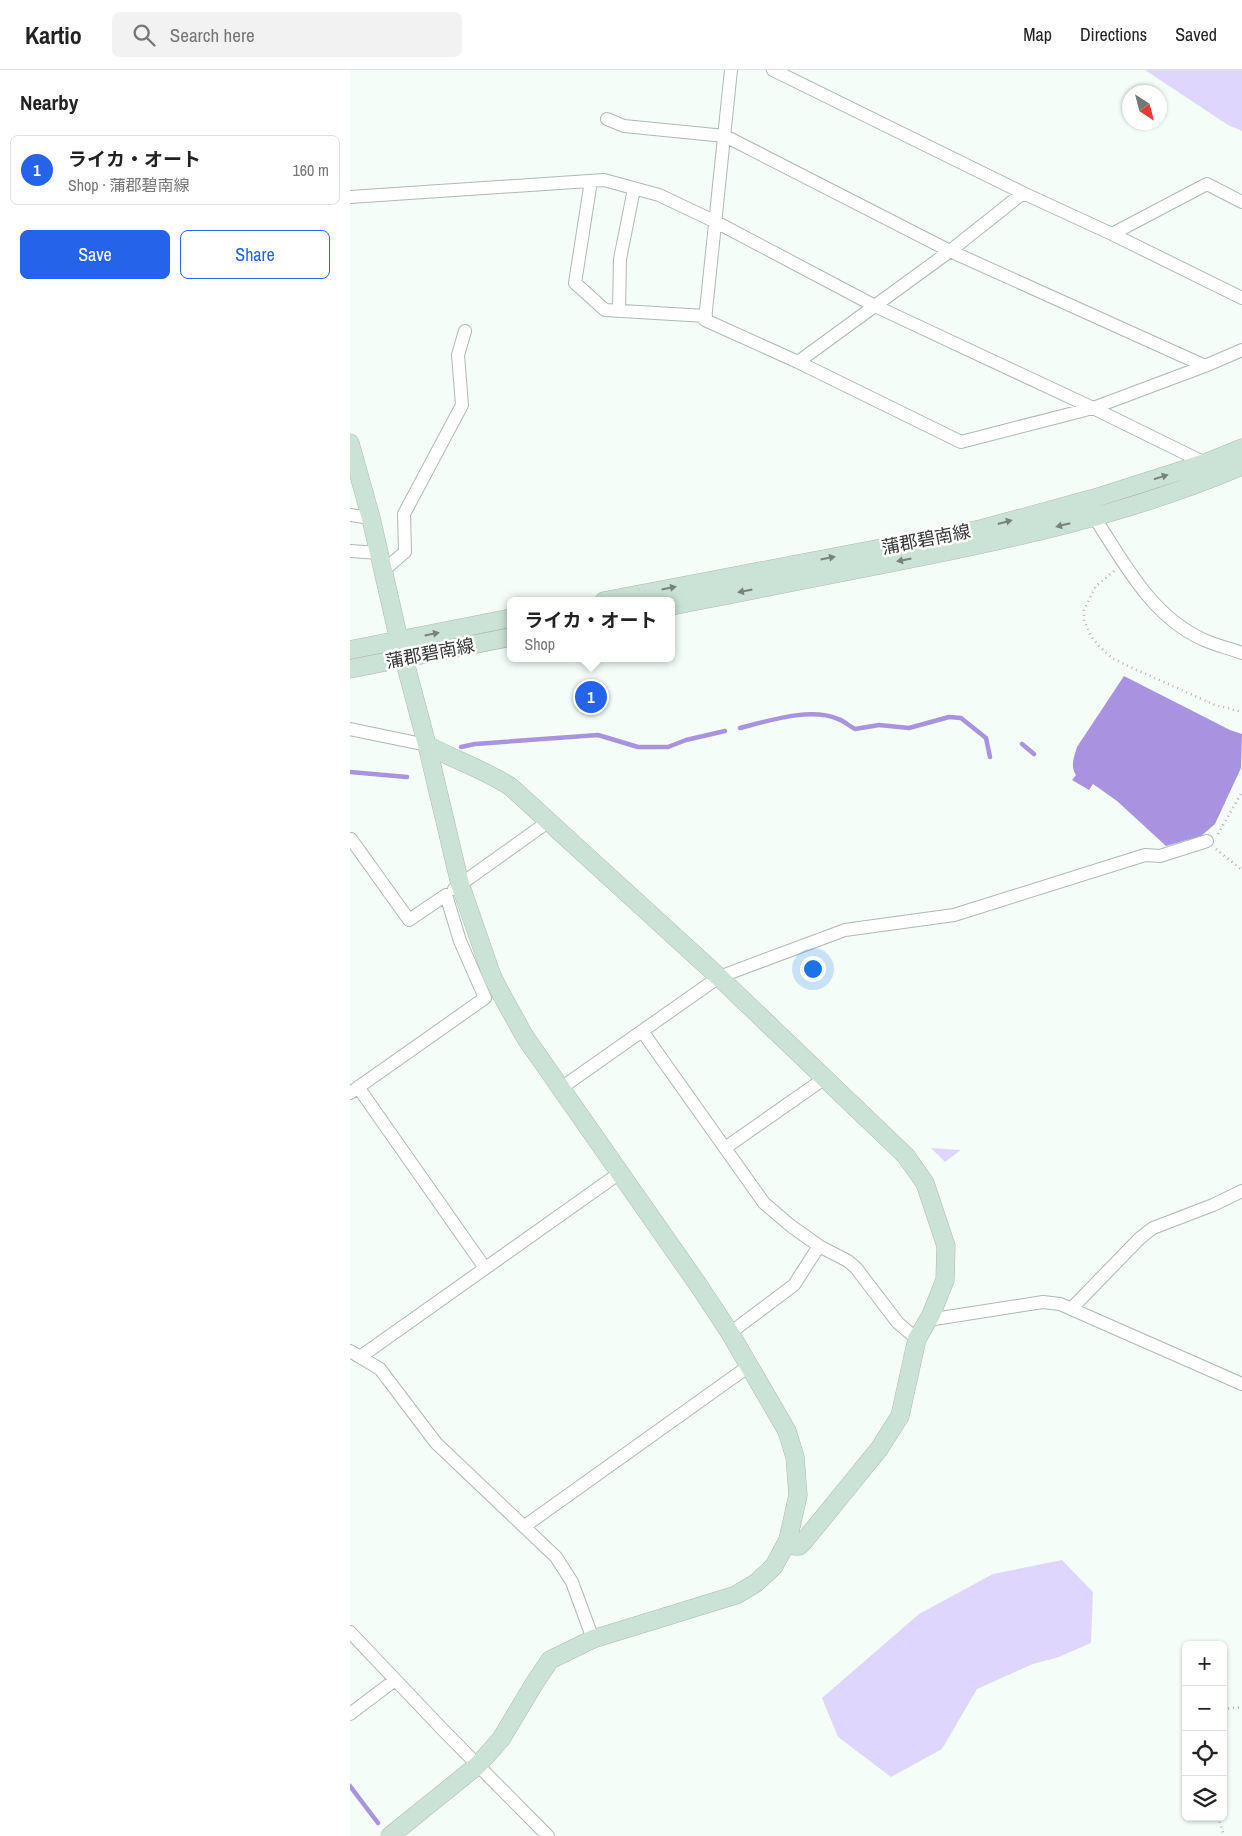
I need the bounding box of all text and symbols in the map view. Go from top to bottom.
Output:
search box [112,12,462,57]
text: Kartio [25,19,82,51]
icon: search [130,21,158,49]
text: Search here [170,22,255,48]
text: Map [1023,22,1052,47]
text: Directions [1080,22,1147,47]
text: Saved [1175,22,1217,47]
north arrow [1122,85,1167,130]
text: Nearby [20,88,78,117]
text: ライカ・オート [68,146,201,172]
text: 1 [33,159,41,181]
text: 160 m [293,159,329,181]
text: Shop · 蒲郡碧南線 [68,174,190,196]
button: Save [20,230,170,279]
button: Share [180,230,330,279]
one-way arrow [1153,473,1168,481]
street label: 蒲郡碧南線 [879,518,973,560]
one-way arrow [997,518,1012,526]
one-way arrow [1055,521,1070,529]
one-way arrow [821,553,837,561]
one-way arrow [897,556,912,564]
one-way arrow [661,584,677,592]
one-way arrow [736,588,752,596]
popup [507,597,675,662]
text: ライカ・オート [524,607,658,633]
one-way arrow [425,629,441,637]
street label: 蒲郡碧南線 [383,632,477,674]
text: Shop [524,633,555,655]
pin: 1 [575,678,607,716]
your location [800,956,826,982]
map controls [1182,1641,1227,1821]
button: + [1182,1641,1227,1686]
button: − [1182,1686,1227,1731]
button: locate [1182,1731,1227,1776]
button: layers [1182,1776,1227,1821]

